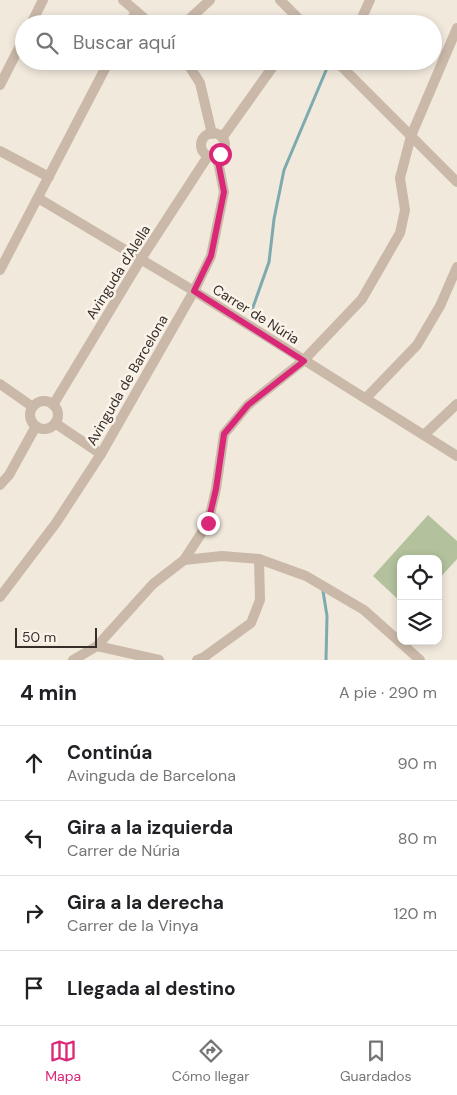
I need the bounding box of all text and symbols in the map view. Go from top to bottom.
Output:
search box [15,15,442,70]
icon: search [33,29,61,57]
text: Buscar aquí [73,30,176,55]
route start [209,143,232,166]
street label: Avinguda d'Alella [82,222,154,322]
street label: Carrer de Núria [209,280,303,348]
street label: Avinguda de Barcelona [82,312,172,448]
route end [197,512,220,535]
map controls [397,555,442,645]
button: locate [397,555,442,600]
button: layers [397,600,442,645]
scale bar [15,625,98,648]
text: 50 m [22,628,56,646]
text: 4 min [20,679,77,707]
text: A pie · 290 m [339,682,437,703]
text: Continúa [67,740,152,765]
icon: ahead [20,749,48,777]
text: 90 m [397,753,437,774]
text: Avinguda de Barcelona [67,765,236,786]
text: Gira a la izquierda [67,815,233,840]
icon: left [20,824,48,852]
text: 80 m [398,828,437,849]
text: Carrer de Núria [67,840,180,861]
text: Gira a la derecha [67,890,224,915]
icon: right [20,899,48,927]
text: 120 m [393,903,437,924]
text: Carrer de la Vinya [67,915,198,936]
icon: arrive [20,974,48,1002]
text: Llegada al destino [67,976,236,1001]
tab: Mapa [45,1037,81,1085]
tab: Cómo llegar [172,1037,249,1085]
tab: Guardados [340,1037,412,1085]

